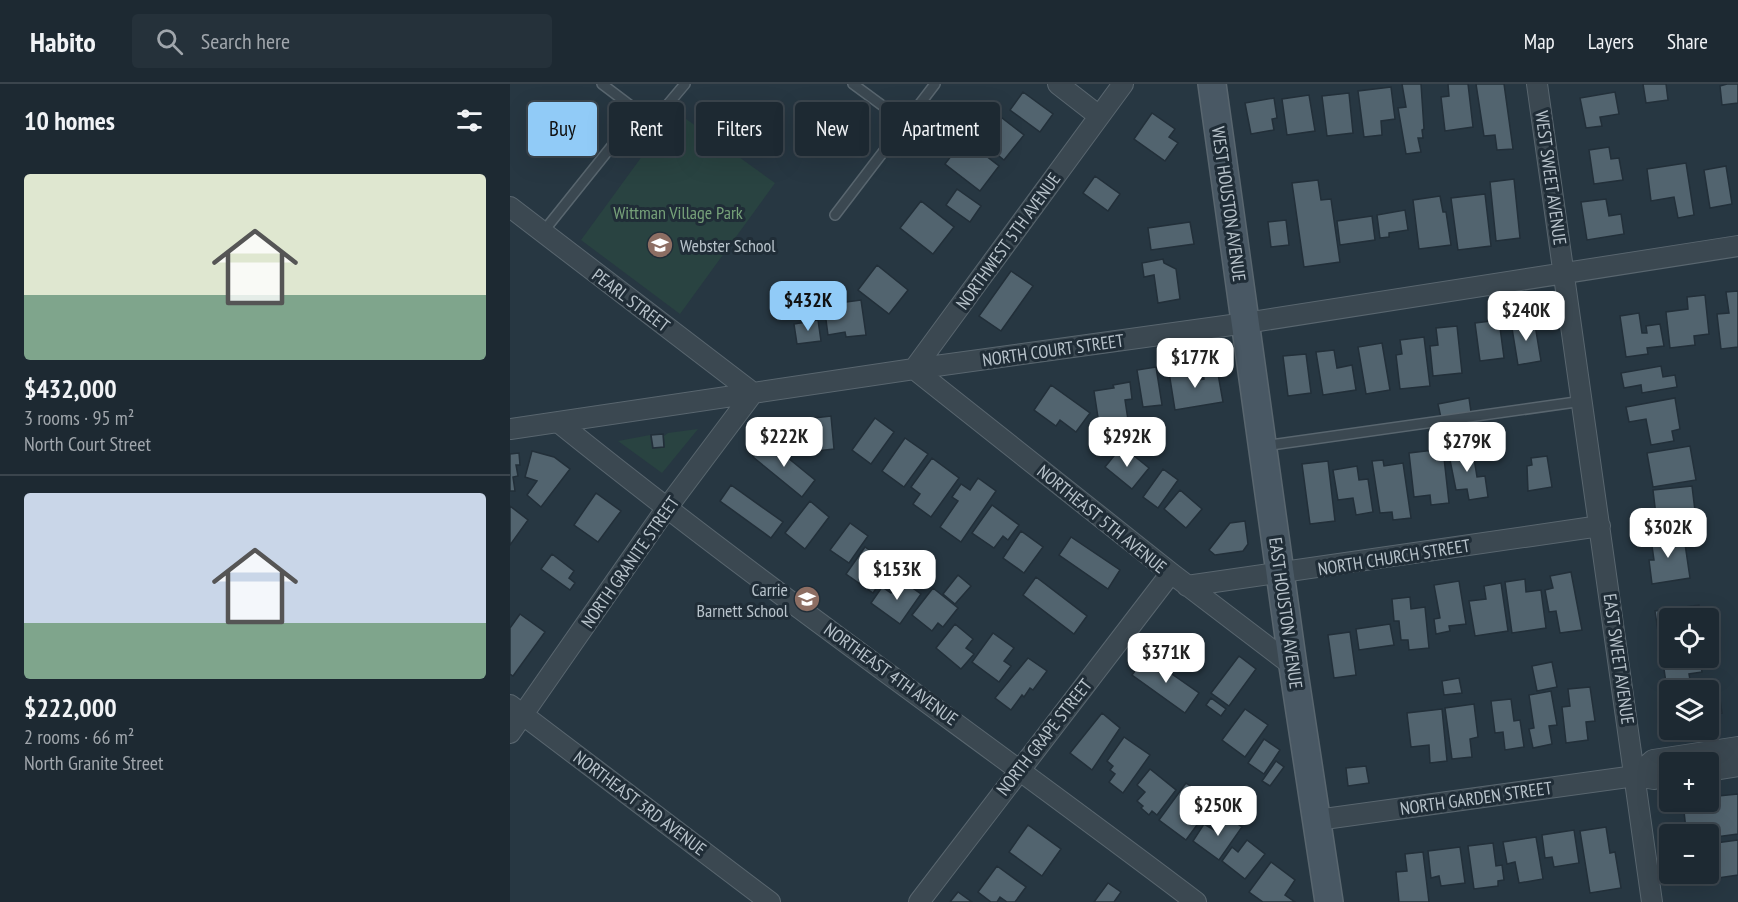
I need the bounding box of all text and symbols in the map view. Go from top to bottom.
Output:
search box [132,14,552,68]
text: Habito [30,23,96,60]
icon: search [153,25,186,58]
text: Search here [201,27,290,55]
text: Map [1524,28,1555,55]
text: Layers [1588,28,1634,55]
text: Share [1667,28,1708,55]
chip: Buy [528,102,597,156]
chip: Rent [609,102,684,156]
chip: Filters [696,102,783,156]
chip: New [795,102,869,156]
chip: Apartment [881,102,1000,156]
text: 10 homes [24,104,115,137]
icon: filters [453,104,486,137]
street label: WEST SWEET AVENUE [1530,109,1572,247]
street label: WEST HOUSTON AVENUE [1207,125,1251,283]
street label: NORTHWEST 5TH AVENUE [951,168,1065,314]
park label: Wittman Village Park [613,201,743,224]
icon: home [201,213,309,321]
school or university icon: Webster School [645,230,675,260]
place label: Webster School [680,234,776,257]
street label: PEARL STREET [588,263,674,337]
pin: $432K [766,281,850,332]
text: $432K [784,287,832,313]
pin: $240K [1484,291,1568,342]
text: $240K [1502,297,1550,323]
street label: NORTH COURT STREET [981,329,1125,371]
pin: $177K [1153,338,1237,389]
text: $177K [1171,344,1219,370]
text: $432,000 [24,372,117,405]
text: 3 rooms · 95 m² [24,405,134,431]
pin: $222K [742,417,826,468]
pin: $292K [1085,417,1169,468]
pin: $279K [1425,422,1509,473]
text: $222K [760,423,808,449]
text: $292K [1103,423,1151,449]
text: $279K [1443,428,1491,454]
text: North Court Street [24,431,151,457]
street label: NORTHEAST 5TH AVENUE [1033,460,1171,578]
street label: NORTH GRANITE STREET [576,492,684,632]
pin: $302K [1626,508,1710,559]
text: $302K [1644,514,1692,540]
icon: home [201,532,309,640]
street label: NORTH CHURCH STREET [1316,534,1472,580]
street label: EAST HOUSTON AVENUE [1264,536,1308,690]
pin: $153K [855,550,939,601]
text: $153K [873,556,921,582]
place label: Carrie Barnett School [697,578,789,622]
school or university icon: Carrie Barnett School [792,584,822,614]
street label: EAST SWEET AVENUE [1598,592,1640,726]
map controls [1659,608,1719,884]
button: locate [1659,608,1719,668]
street label: NORTHEAST 4TH AVENUE [819,618,963,730]
pin: $371K [1124,633,1208,684]
text: $371K [1142,639,1190,665]
street label: NORTH GRAPE STREET [991,674,1097,800]
button: layers [1659,680,1719,740]
text: $222,000 [24,691,117,724]
text: 2 rooms · 66 m² [24,724,134,750]
street label: NORTHEAST 3RD AVENUE [569,746,711,860]
text: North Granite Street [24,750,164,776]
button: + [1659,752,1719,812]
street label: NORTH GARDEN STREET [1398,776,1554,820]
pin: $250K [1176,786,1260,837]
text: $250K [1194,792,1242,818]
button: − [1659,824,1719,884]

